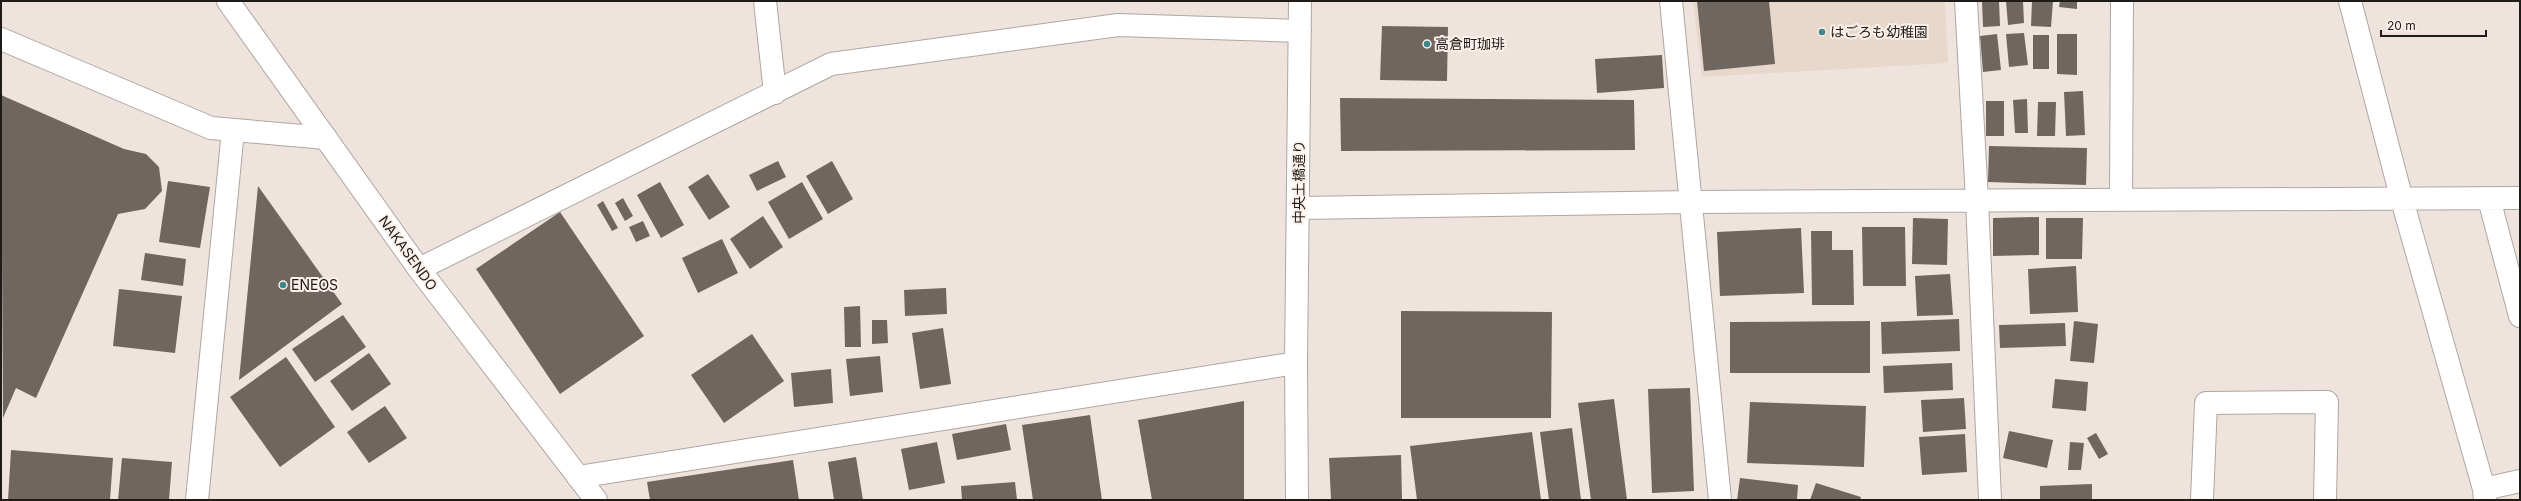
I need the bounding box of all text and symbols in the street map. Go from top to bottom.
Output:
scale bar [2381,12,2486,38]
text: 20 m [2387,18,2416,33]
place label: はごろも幼稚園 [1830,23,1928,40]
marker: はごろも幼稚園 [1817,27,1827,37]
place label: 高倉町珈琲 [1435,35,1505,52]
marker: 高倉町珈琲 [1422,39,1432,49]
street label: 中央土橋通り [1290,140,1307,224]
street label: NAKASENDO [376,212,441,293]
place label: ENEOS [291,276,338,293]
marker: ENEOS [278,280,288,290]

